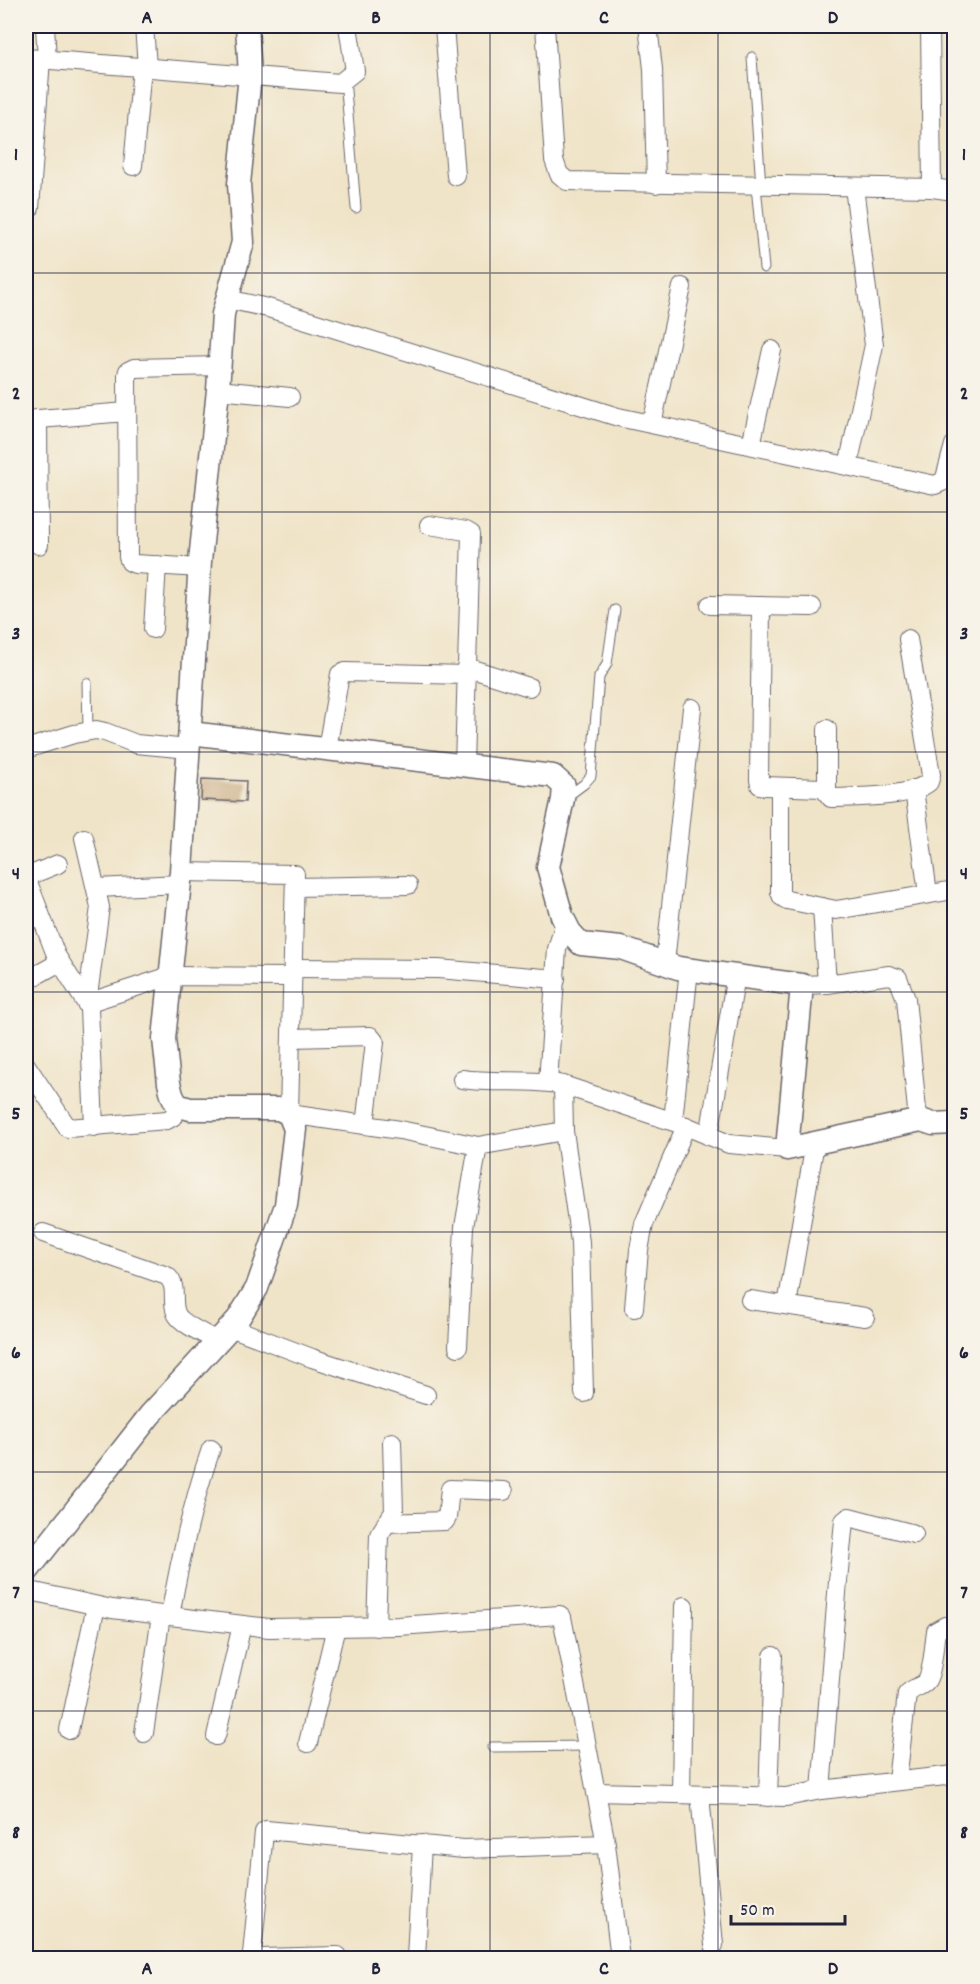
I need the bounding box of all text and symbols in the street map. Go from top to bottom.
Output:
text: A [142,5,153,33]
text: B [371,5,381,33]
text: C [599,5,609,33]
text: D [828,5,839,33]
text: 1 [14,142,18,170]
text: 1 [962,142,966,170]
text: 2 [12,381,20,409]
text: 2 [960,381,968,409]
text: 3 [12,621,20,649]
text: 3 [960,621,968,649]
text: 4 [12,861,20,889]
text: 4 [960,861,968,889]
text: 5 [11,1101,21,1129]
text: 5 [959,1101,969,1129]
text: 6 [11,1340,21,1368]
text: 6 [959,1340,969,1368]
text: 7 [12,1580,20,1608]
text: 7 [960,1580,968,1608]
text: 8 [12,1820,20,1848]
text: 8 [960,1820,968,1848]
scale bar [731,1888,845,1926]
text: 50 m [740,1899,775,1924]
text: A [142,1956,153,1984]
text: B [371,1956,381,1984]
text: C [599,1956,609,1984]
text: D [828,1956,839,1984]

